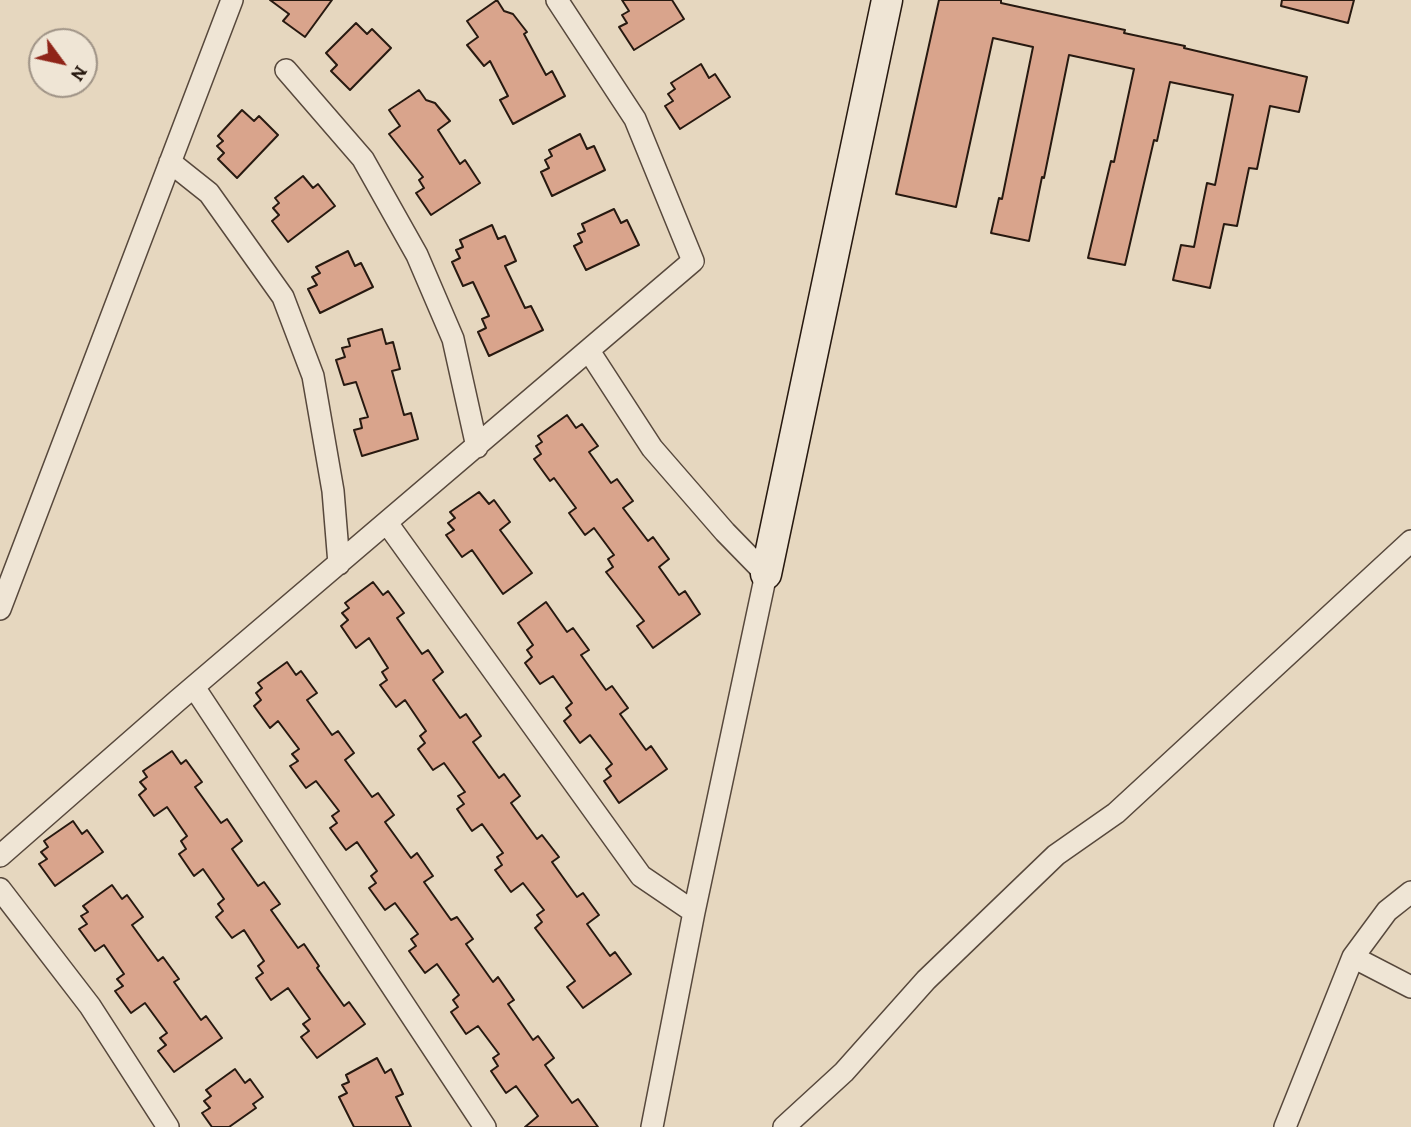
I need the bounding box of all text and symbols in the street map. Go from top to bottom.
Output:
north arrow [28,28,98,98]
text: N [64,60,94,86]

